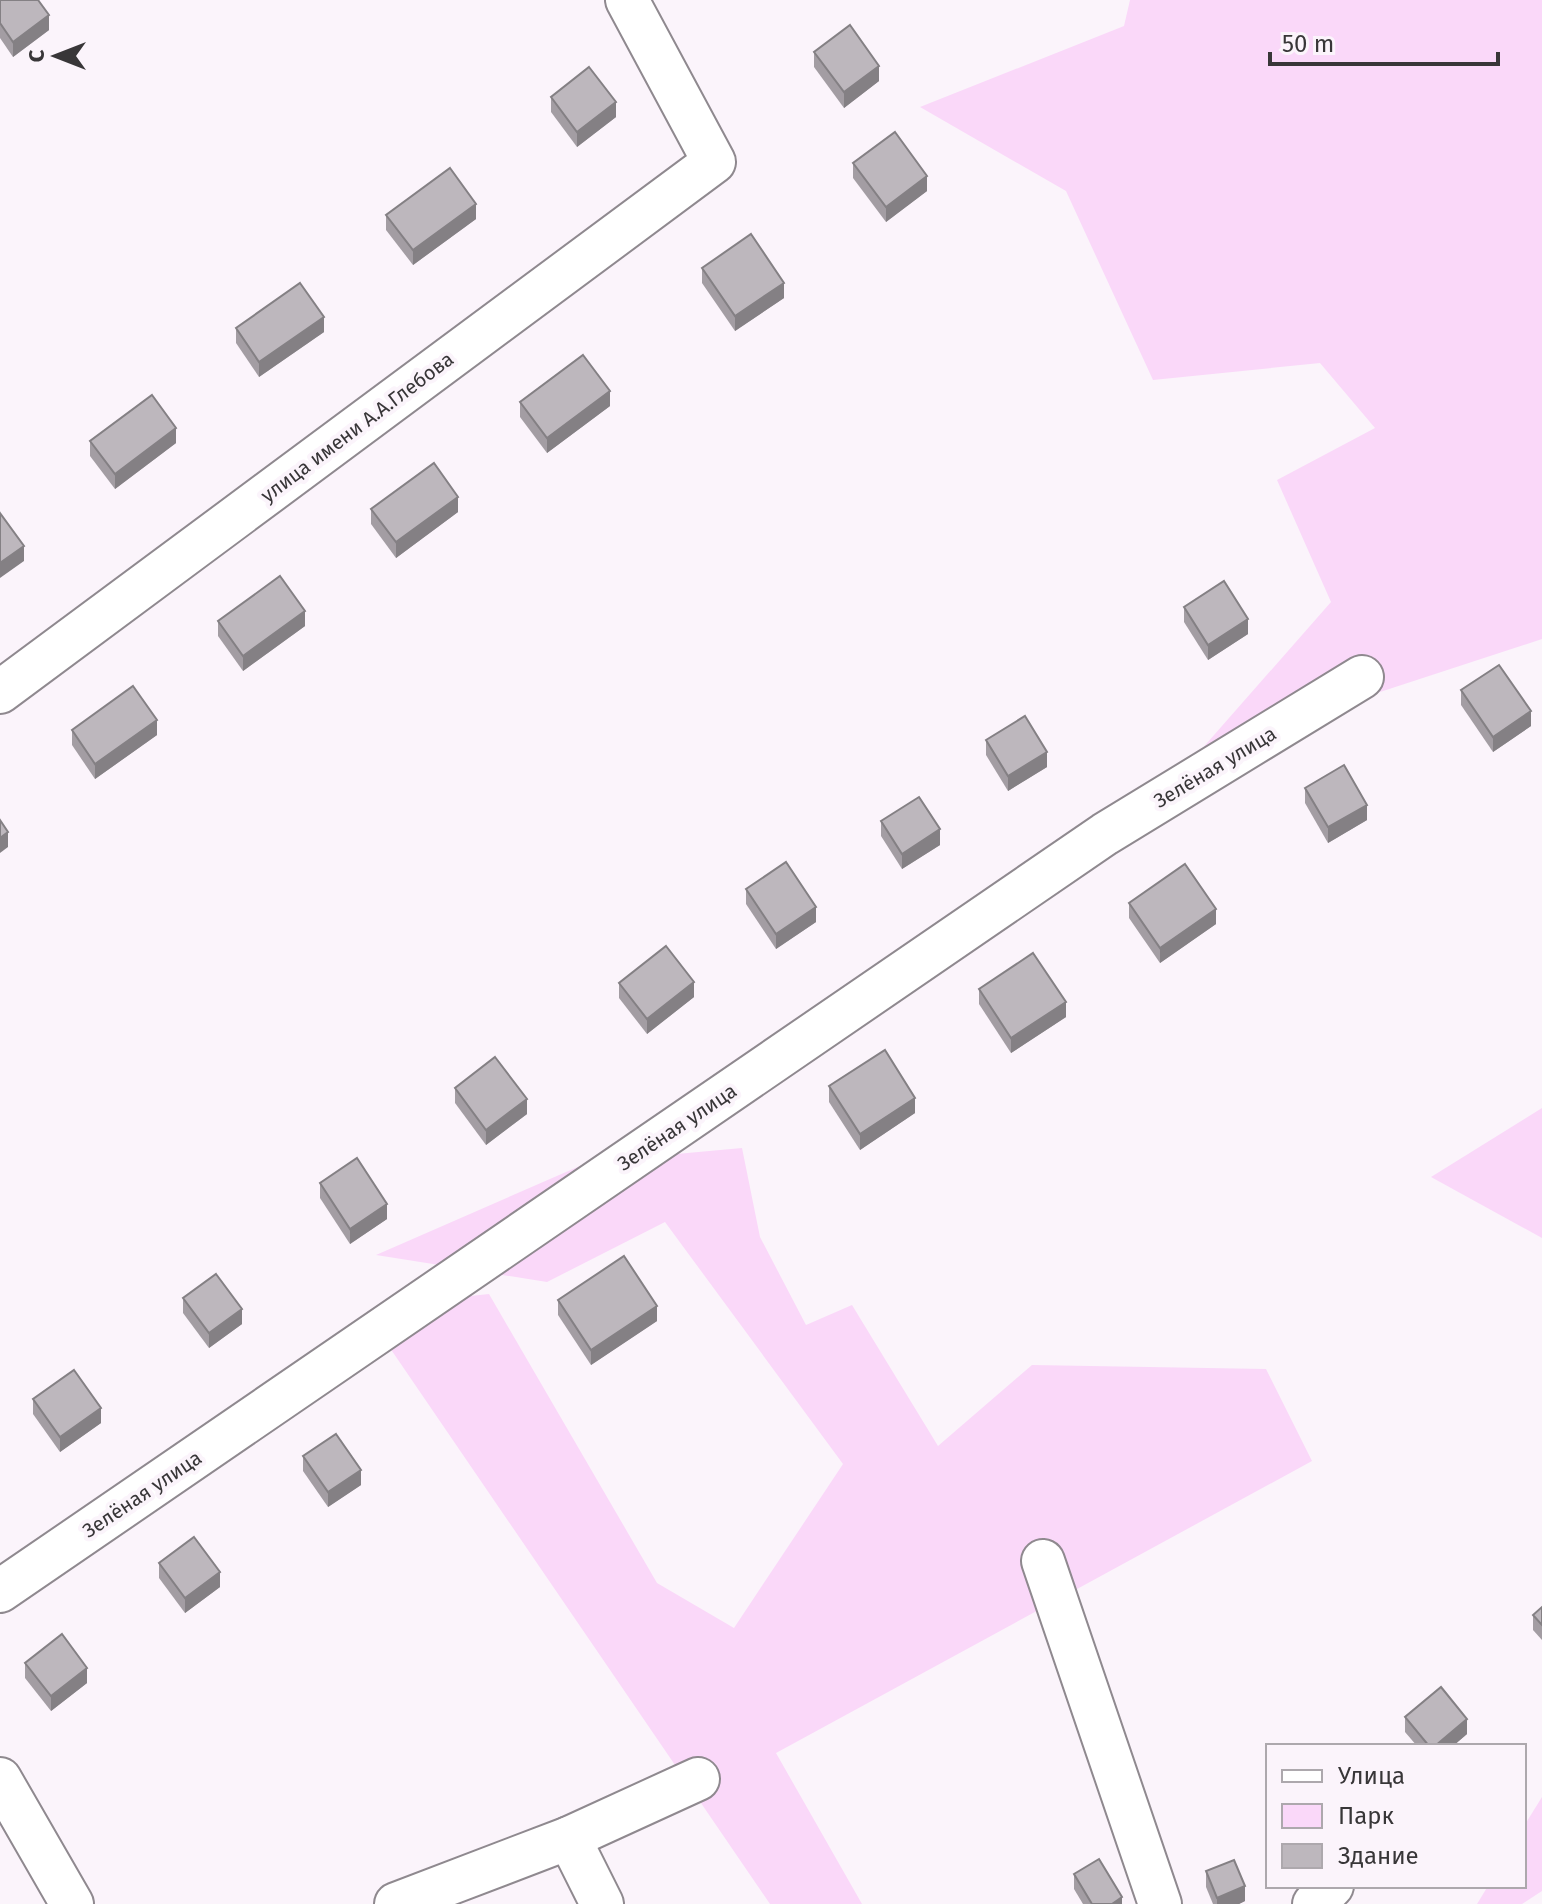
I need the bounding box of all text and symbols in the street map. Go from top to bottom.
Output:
north arrow [16,16,96,96]
scale bar [1270,16,1498,66]
text: 50 m [1282,30,1334,58]
text: С [23,49,50,62]
street label: улица имени А.А.Глебова [256,347,458,507]
street label: Зелёная улица [1150,721,1280,813]
street label: Зелёная улица [613,1078,741,1176]
street label: Зелёная улица [78,1445,206,1543]
legend [1266,1744,1526,1888]
text: Улица [1338,1762,1405,1790]
text: Парк [1338,1802,1395,1830]
text: Здание [1338,1842,1419,1870]

